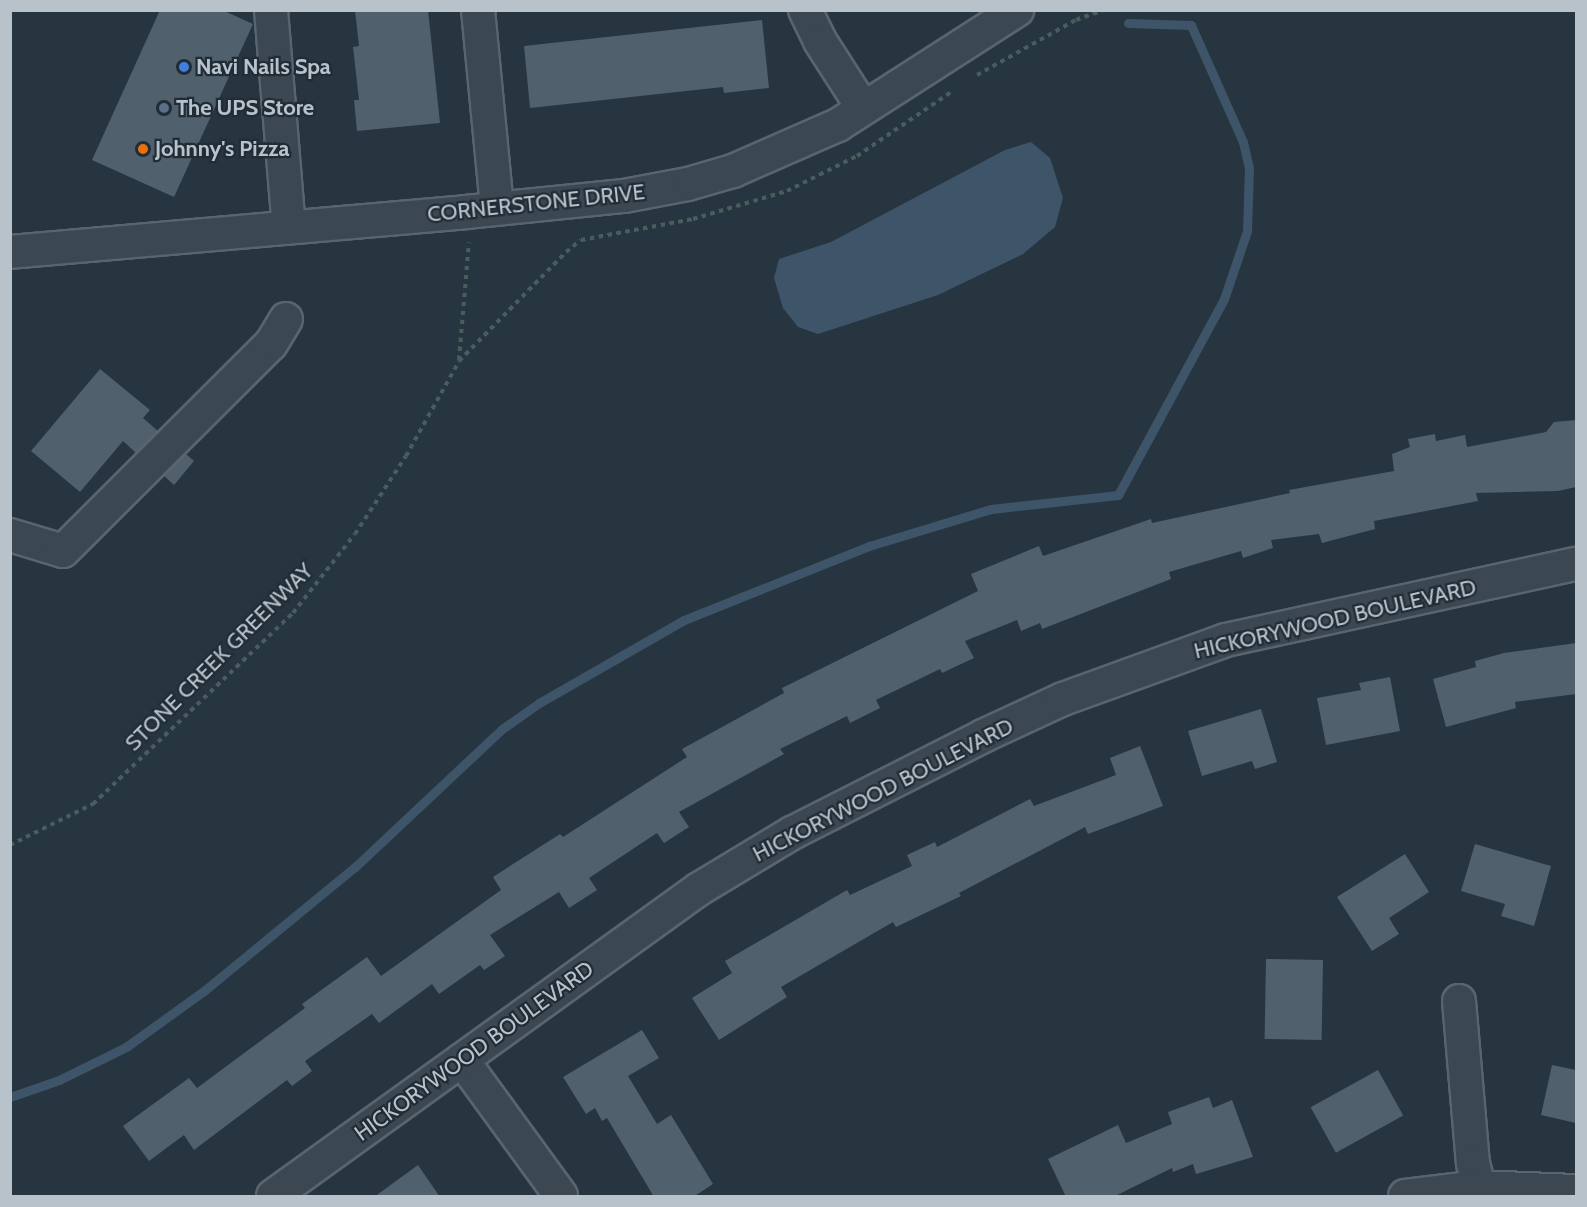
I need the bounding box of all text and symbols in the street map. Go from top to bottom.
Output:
place label: Navi Nails Spa [196,54,331,80]
marker: Navi Nails Spa [177,60,191,74]
place label: The UPS Store [176,95,314,121]
marker: The UPS Store [157,101,171,115]
place label: Johnny's Pizza [155,136,289,162]
marker: Johnny's Pizza [136,142,150,156]
street label: CORNERSTONE DRIVE [426,178,646,228]
street label: STONE CREEK GREENWAY [120,558,318,756]
street label: HICKORYWOOD BOULEVARD [1191,574,1479,664]
street label: HICKORYWOOD BOULEVARD [748,713,1018,867]
street label: HICKORYWOOD BOULEVARD [349,955,599,1147]

